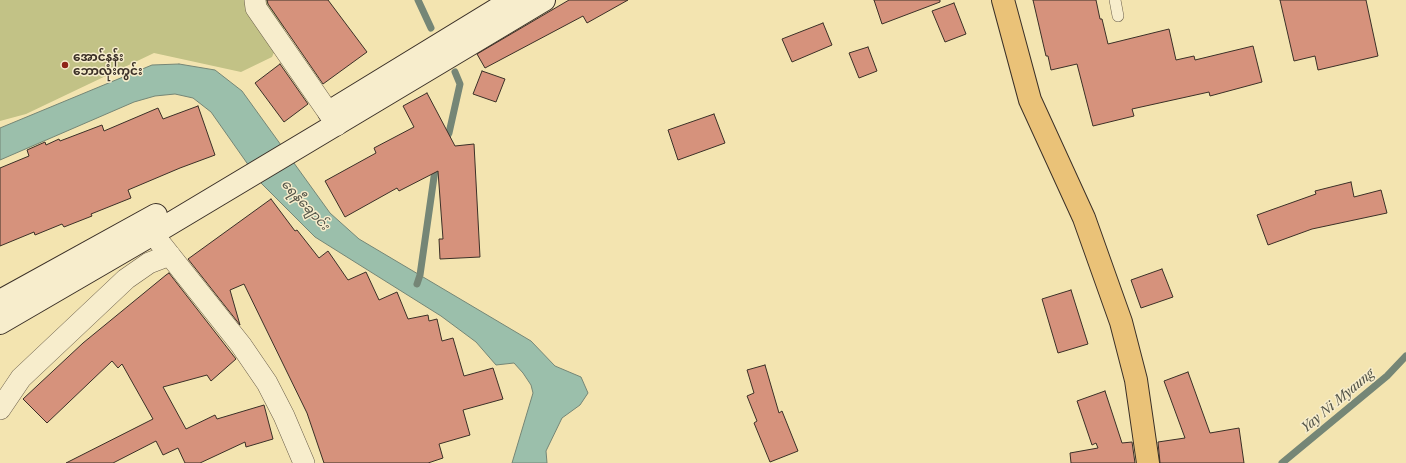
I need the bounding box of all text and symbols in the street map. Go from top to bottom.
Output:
place label: အောင်နန်း ဘောလုံးကွင်း [73,51,143,79]
marker: အောင်နန်း ဘောလုံးကွင်း [60,60,70,70]
water label: ရေနီချောင်း [278,176,332,234]
water label: Yay Ni Myaung [1298,366,1378,436]

